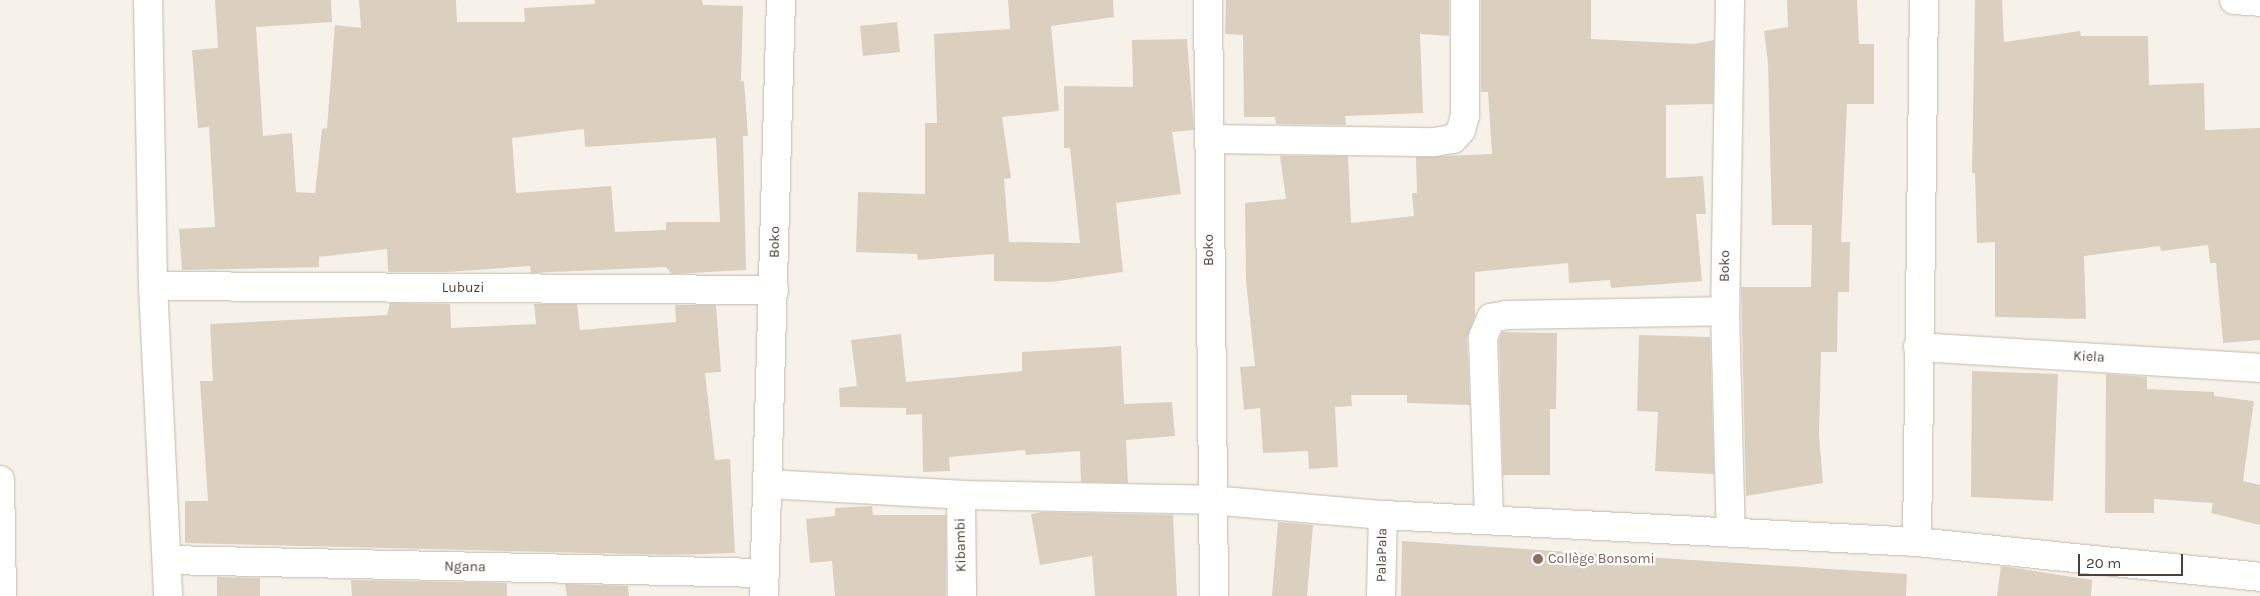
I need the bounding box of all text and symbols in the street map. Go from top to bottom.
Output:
street label: Boko [766,226,784,258]
street label: Boko [1201,234,1217,266]
street label: Boko [1716,250,1734,282]
street label: Lubuzi [442,280,484,296]
street label: Kiela [2073,348,2105,366]
street label: Kibambi [952,518,970,572]
street label: PalaPala [1373,528,1391,582]
scale bar [2080,544,2185,576]
place label: Collège Bonsomi [1548,551,1655,567]
marker: Collège Bonsomi [1532,553,1544,565]
text: 20 m [2086,554,2121,572]
street label: Ngana [444,558,486,576]

